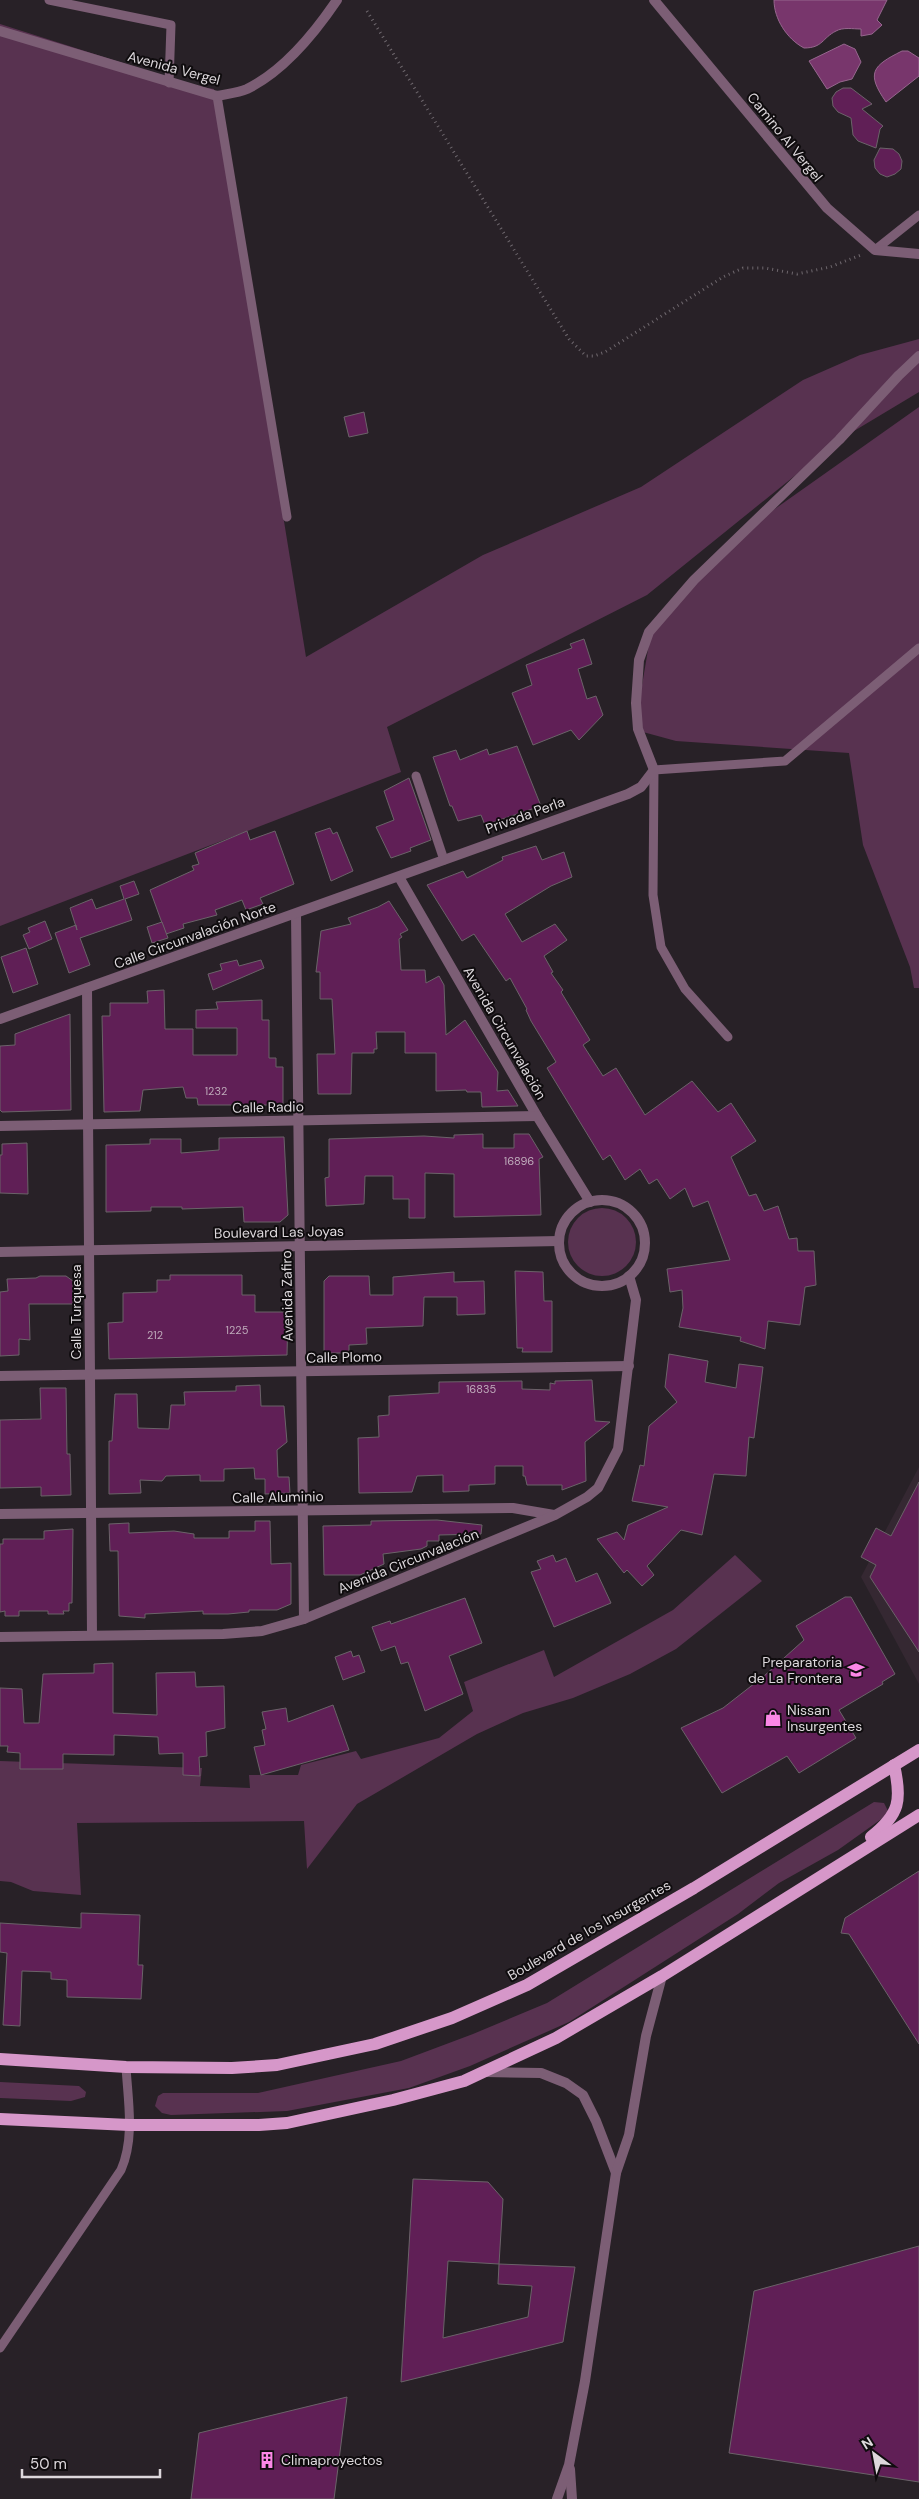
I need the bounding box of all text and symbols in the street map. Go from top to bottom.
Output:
street label: Avenida Vergel [126,47,222,89]
street label: Camino Al Vergel [743,89,827,185]
street label: Privada Perla [483,792,567,838]
street label: Calle Circunvalación Norte [112,897,278,973]
street label: Avenida Circunvalación [460,963,550,1103]
house number: 1232 [205,1084,227,1098]
street label: Calle Radio [232,1097,304,1117]
house number: 16896 [504,1154,534,1168]
street label: Boulevard Las Joyas [214,1222,344,1242]
street label: Avenida Zafiro [277,1250,297,1342]
street label: Calle Turquesa [67,1264,85,1360]
house number: 1225 [226,1323,249,1337]
house number: 212 [147,1328,163,1342]
street label: Calle Plomo [306,1347,382,1367]
house number: 16835 [466,1382,496,1396]
street label: Calle Aluminio [232,1487,324,1507]
street label: Avenida Circunvalación [335,1524,481,1598]
place label: Preparatoria de La Frontera [748,1653,842,1687]
school or university icon: Preparatoria de La Frontera [846,1660,866,1680]
place label: Nissan Insurgentes [787,1701,862,1735]
shop icon: Nissan Insurgentes [763,1708,783,1728]
street label: Boulevard de los Insurgentes [504,1876,674,1984]
north arrow [849,2429,899,2479]
text: N [858,2433,876,2453]
scale bar [22,2446,160,2478]
building icon: Climaproyectos [257,2450,277,2470]
place label: Climaproyectos [281,2451,383,2469]
text: 50 m [30,2454,67,2474]

